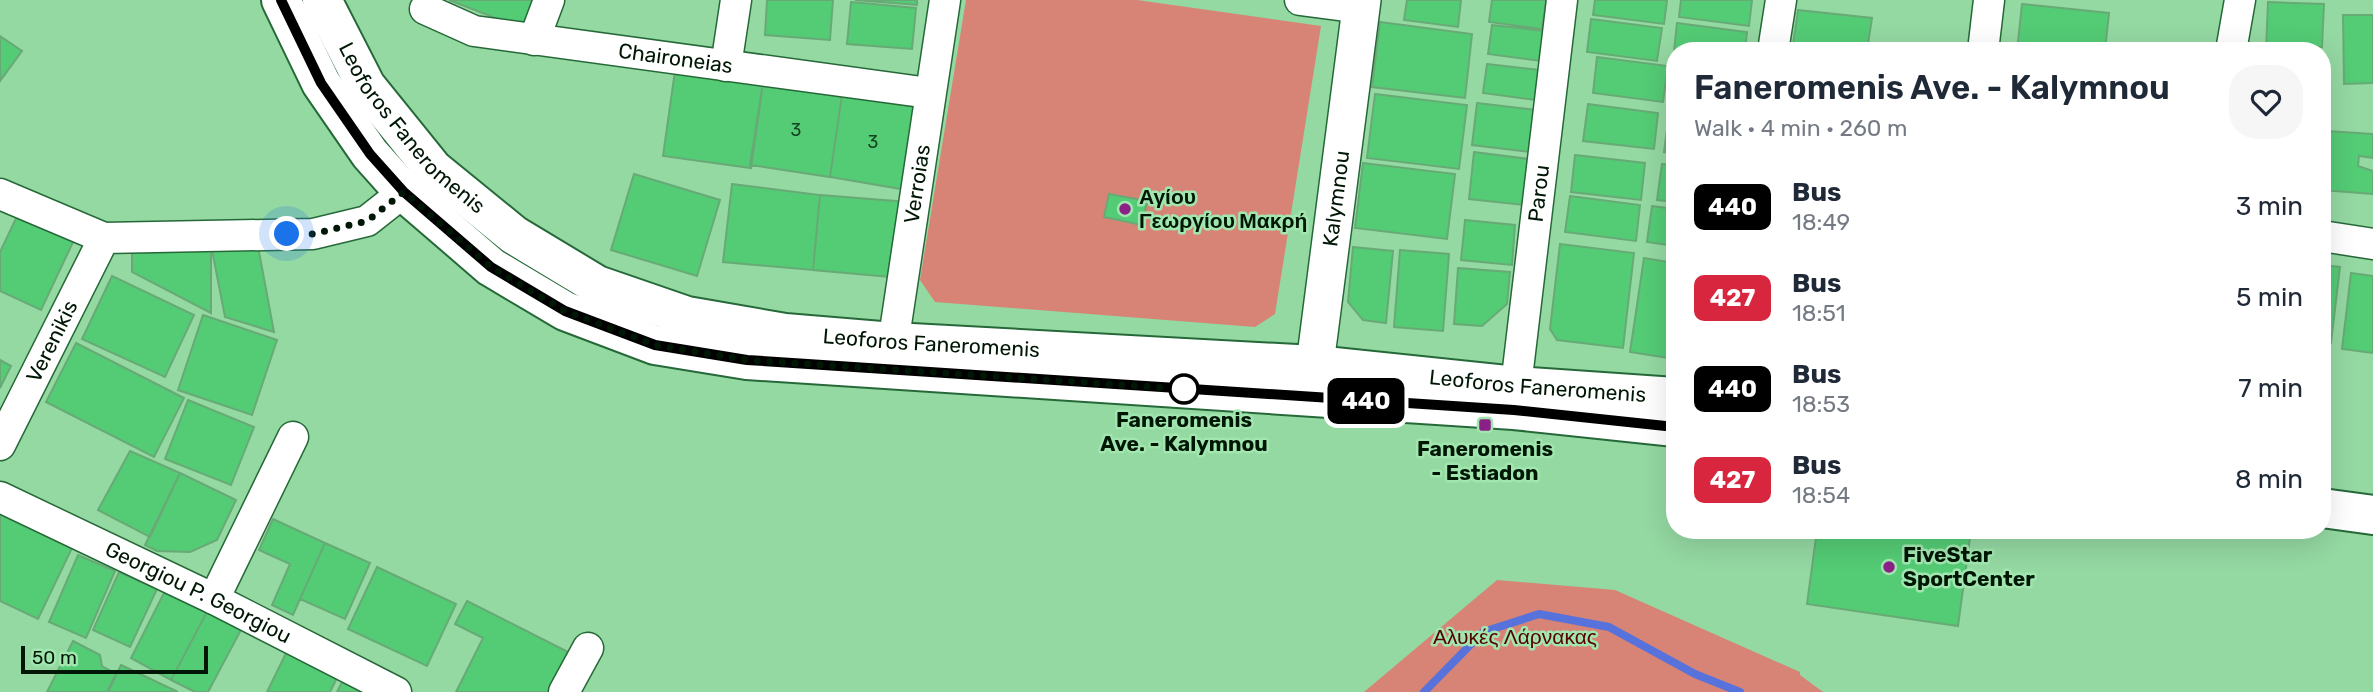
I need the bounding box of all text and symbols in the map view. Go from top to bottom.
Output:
street label: Leoforos Faneromenis [334,38,490,218]
street label: Chaironeias [617,38,734,78]
button: heart [2229,65,2303,139]
text: Faneromenis Ave. - Kalymnou [1694,68,2170,107]
text: Walk · 4 min · 260 m [1694,114,1908,142]
house number: 3 [791,119,801,141]
house number: 3 [868,131,878,153]
street label: Verroias [898,143,935,225]
street label: Kalymnou [1317,149,1354,248]
street label: Parou [1523,163,1554,223]
text: Bus [1792,177,1841,208]
place label: Αγίου Γεωργίου Μακρή [1139,184,1307,233]
text: 3 min [2236,191,2303,222]
text: 440 [1708,193,1757,221]
marker: Αγίου Γεωργίου Μακρή [1117,201,1133,217]
text: 18:49 [1792,208,1850,236]
your location [269,216,304,251]
text: Bus [1792,268,1841,299]
text: 5 min [2236,282,2303,313]
text: 427 [1710,284,1755,312]
street label: Verenikis [21,296,83,386]
text: 18:51 [1792,299,1846,327]
street label: Leoforos Faneromenis [822,323,1041,362]
text: Bus [1792,359,1841,390]
street label: Leoforos Faneromenis [1428,364,1647,407]
text: 7 min [2238,373,2303,404]
marker: Faneromenis Ave. - Kalymnou [1169,374,1199,404]
text: 440 [1708,375,1757,403]
line badge: 440 [1326,378,1406,424]
text: 440 [1341,387,1391,415]
text: 18:53 [1792,390,1850,418]
place label: Faneromenis Ave. - Kalymnou [1100,407,1268,456]
marker: Faneromenis - Estiadon [1477,417,1493,433]
place label: Faneromenis - Estiadon [1417,436,1553,485]
text: Bus [1792,450,1841,481]
text: 8 min [2235,464,2303,495]
text: 427 [1710,466,1755,494]
text: 18:54 [1792,481,1850,509]
street label: Georgiou P. Georgiou [101,536,296,648]
place label: FiveStar SportCenter [1903,542,2035,591]
marker: FiveStar SportCenter [1881,559,1897,575]
park label: Αλυκές Λάρνακας [1433,624,1597,649]
scale bar [21,643,208,675]
text: 50 m [32,646,77,669]

